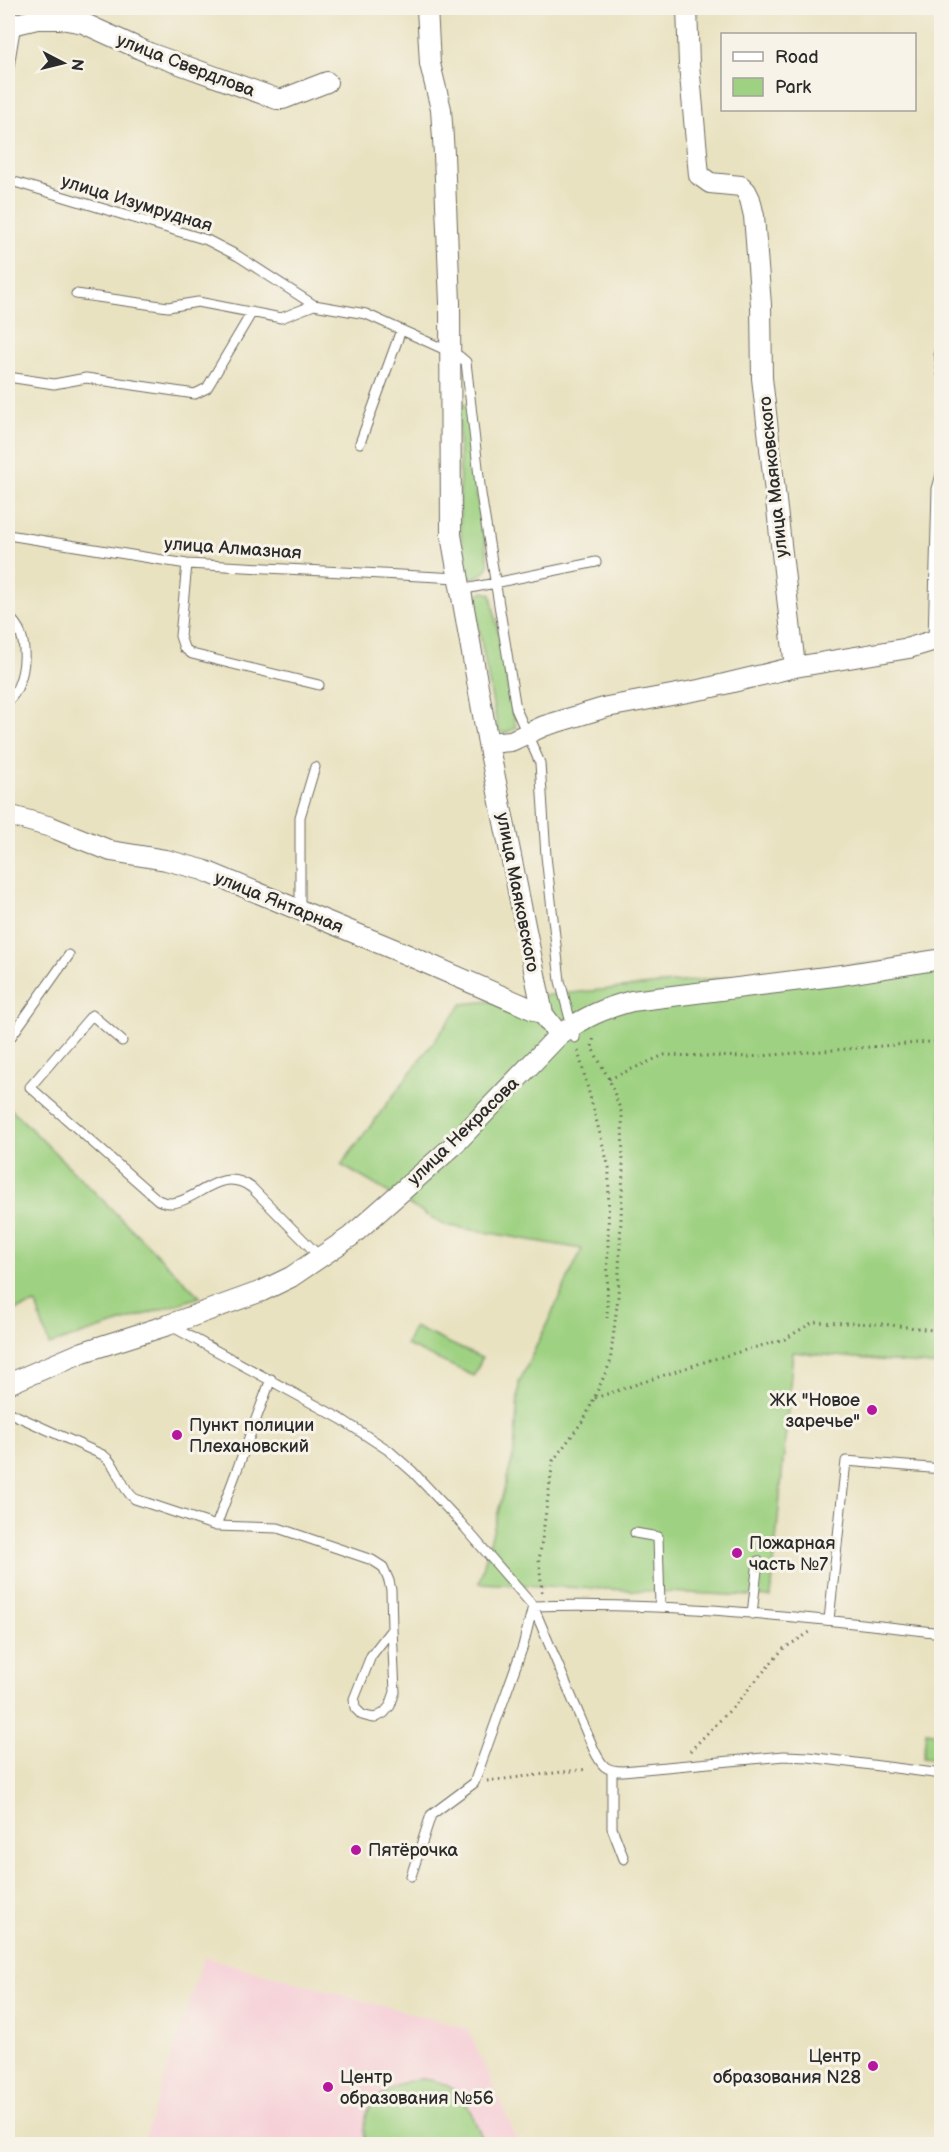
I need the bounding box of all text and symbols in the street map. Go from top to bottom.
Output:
street label: улица Свердлова [114,29,258,102]
north arrow [33,33,93,93]
legend [721,33,916,111]
text: Road [775,47,819,68]
text: N [66,58,87,72]
text: Park [775,77,811,98]
street label: улица Изумрудная [59,170,215,236]
street label: улица Маяковского [755,395,792,559]
street label: улица Алмазная [164,533,302,564]
street label: улица Маяковского [492,811,543,974]
street label: улица Янтарная [211,867,346,938]
street label: улица Некрасова [403,1073,524,1190]
place label: ЖК "Новое заречье" [769,1390,860,1432]
marker: ЖК "Новое заречье" [865,1403,879,1417]
place label: Пункт полиции Плехановский [189,1415,314,1457]
marker: Пункт полиции Плехановский [170,1428,184,1442]
place label: Пожарная часть №7 [749,1533,835,1575]
marker: Пожарная часть №7 [730,1546,744,1560]
place label: Пятёрочка [368,1840,459,1861]
marker: Пятёрочка [349,1843,363,1857]
place label: Центр образования N28 [713,2046,861,2088]
marker: Центр образования N28 [866,2059,880,2073]
place label: Центр образования №56 [340,2067,494,2109]
marker: Центр образования №56 [321,2080,335,2094]

